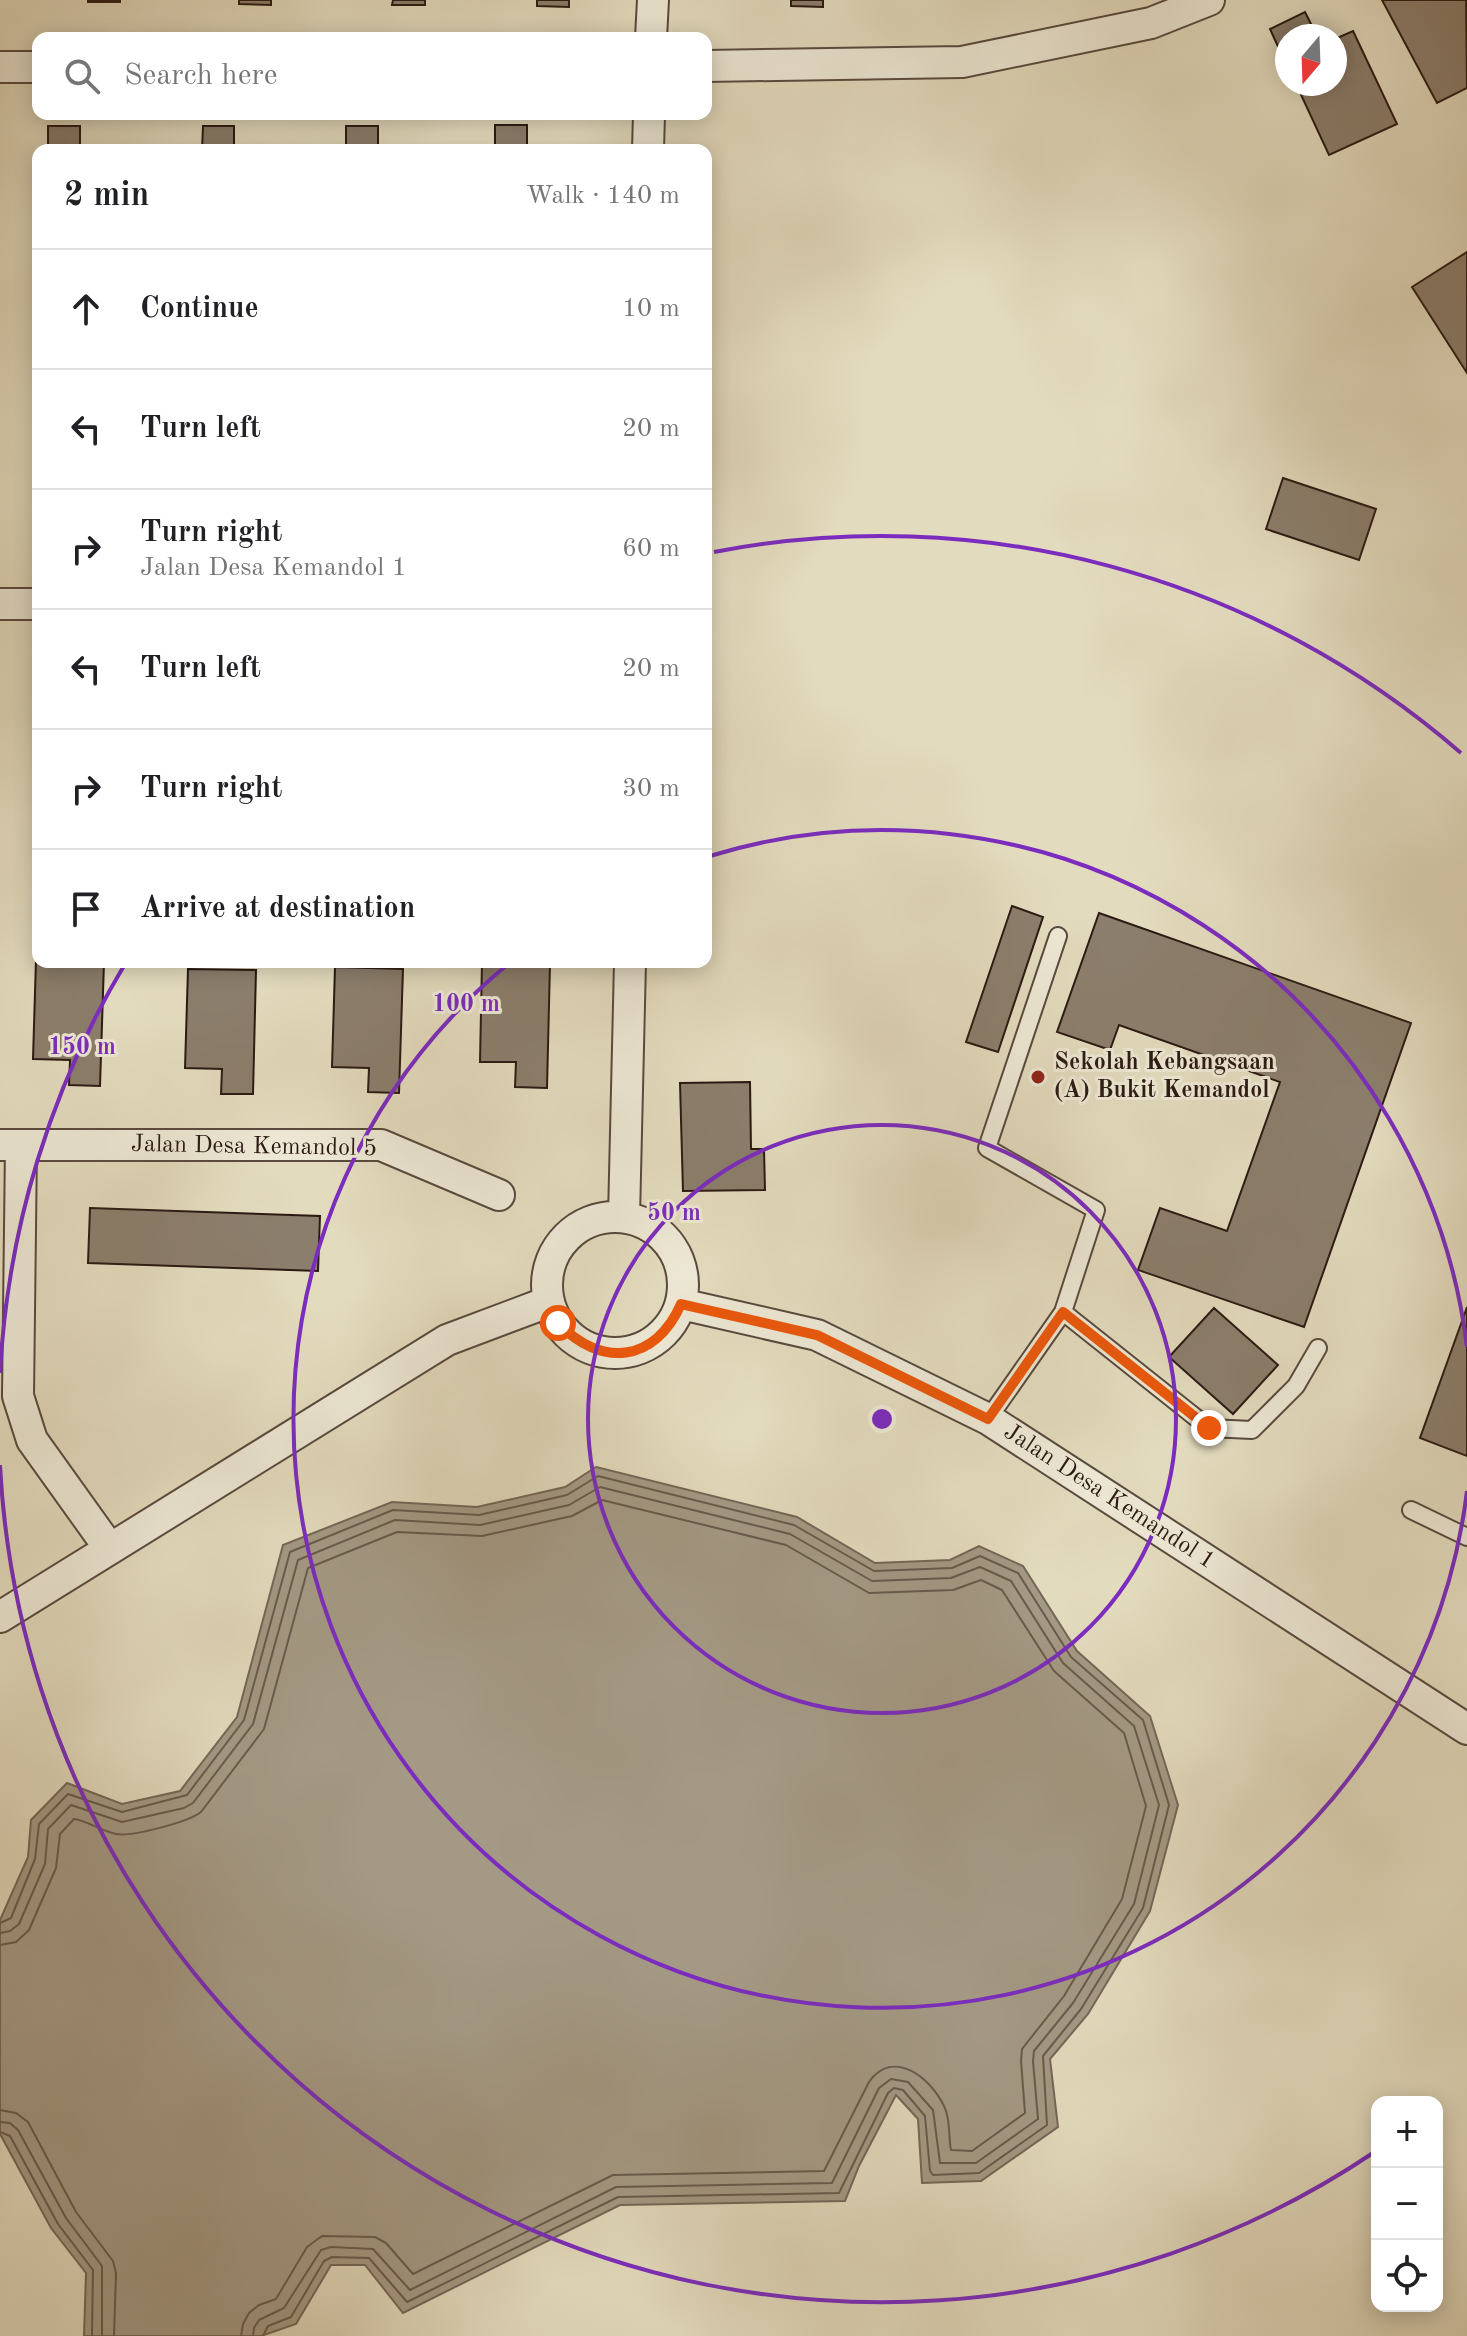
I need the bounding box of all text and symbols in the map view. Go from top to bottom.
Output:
north arrow [1275,24,1347,96]
search box [32,32,712,120]
icon: search [60,54,104,98]
text: Search here [124,61,278,91]
text: 2 min [64,179,149,213]
text: Walk · 140 m [526,183,680,209]
icon: ahead [64,287,108,331]
text: Continue [140,294,259,324]
text: 10 m [622,296,680,322]
icon: left [64,407,108,451]
text: Turn left [140,414,261,444]
text: 20 m [622,416,680,442]
text: Turn right [140,518,282,548]
icon: right [64,527,108,571]
text: 60 m [622,536,680,562]
text: Jalan Desa Kemandol 1 [140,555,407,581]
icon: left [64,647,108,691]
text: Turn left [140,654,261,684]
text: 20 m [622,656,680,682]
icon: right [64,767,108,811]
text: Turn right [140,774,282,804]
text: 30 m [622,776,680,802]
icon: arrive [64,887,108,931]
text: Arrive at destination [140,894,415,924]
text: 100 m [432,993,500,1017]
text: 150 m [48,1035,116,1060]
place label: Sekolah Kebangsaan (A) Bukit Kemandol [1054,1051,1275,1103]
marker: Sekolah Kebangsaan (A) Bukit Kemandol [1029,1068,1047,1086]
street label: Jalan Desa Kemandol 5 [131,1133,377,1161]
text: 50 m [647,1201,701,1226]
route start [540,1305,576,1341]
centre of rings [868,1405,896,1433]
route end [1191,1410,1227,1446]
street label: Jalan Desa Kemandol 1 [999,1420,1219,1574]
map controls [1371,2096,1443,2312]
button: + [1371,2096,1443,2168]
button: − [1371,2168,1443,2240]
button: locate [1371,2240,1443,2312]

